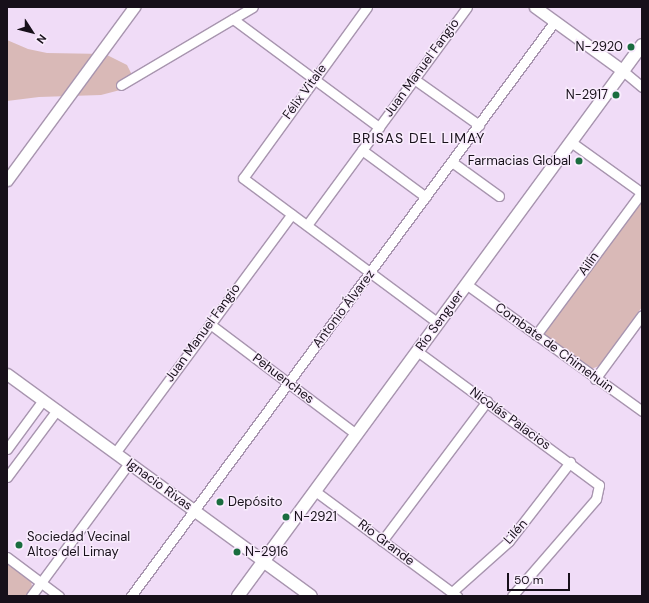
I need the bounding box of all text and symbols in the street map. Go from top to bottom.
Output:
north arrow [12,12,52,52]
street label: Juan Manuel Fangio [381,16,463,120]
text: N [34,32,50,46]
place label: N-2920 [575,39,623,55]
marker: N-2920 [626,42,636,52]
street label: Félix Vitale [280,61,330,123]
place label: N-2917 [566,87,608,103]
marker: N-2917 [611,90,621,100]
district label: BRISAS DEL LIMAY [353,130,485,146]
place label: Farmacias Global [468,153,571,169]
marker: Farmacias Global [574,156,584,166]
street label: Ailín [575,249,603,279]
street label: Antonio Álvarez [310,267,378,351]
street label: Juan Manuel Fangio [162,281,244,385]
street label: Río Senguer [413,288,467,354]
street label: Combate de Chimehuin [492,300,616,396]
street label: Pehuenches [249,351,317,407]
street label: Nicolás Palacios [466,384,554,454]
street label: Ignacio Rivas [123,456,195,514]
place label: Depósito [228,494,282,510]
marker: Depósito [215,497,225,507]
place label: N-2921 [294,509,337,525]
marker: N-2921 [281,512,291,522]
street label: Lilén [501,516,531,548]
street label: Río Grande [355,517,417,569]
place label: Sociedad Vecinal Altos del Limay [27,530,130,561]
marker: Sociedad Vecinal Altos del Limay [14,540,24,550]
place label: N-2916 [245,544,289,560]
marker: N-2916 [232,547,242,557]
scale bar [509,565,572,591]
text: 50 m [514,572,543,588]

